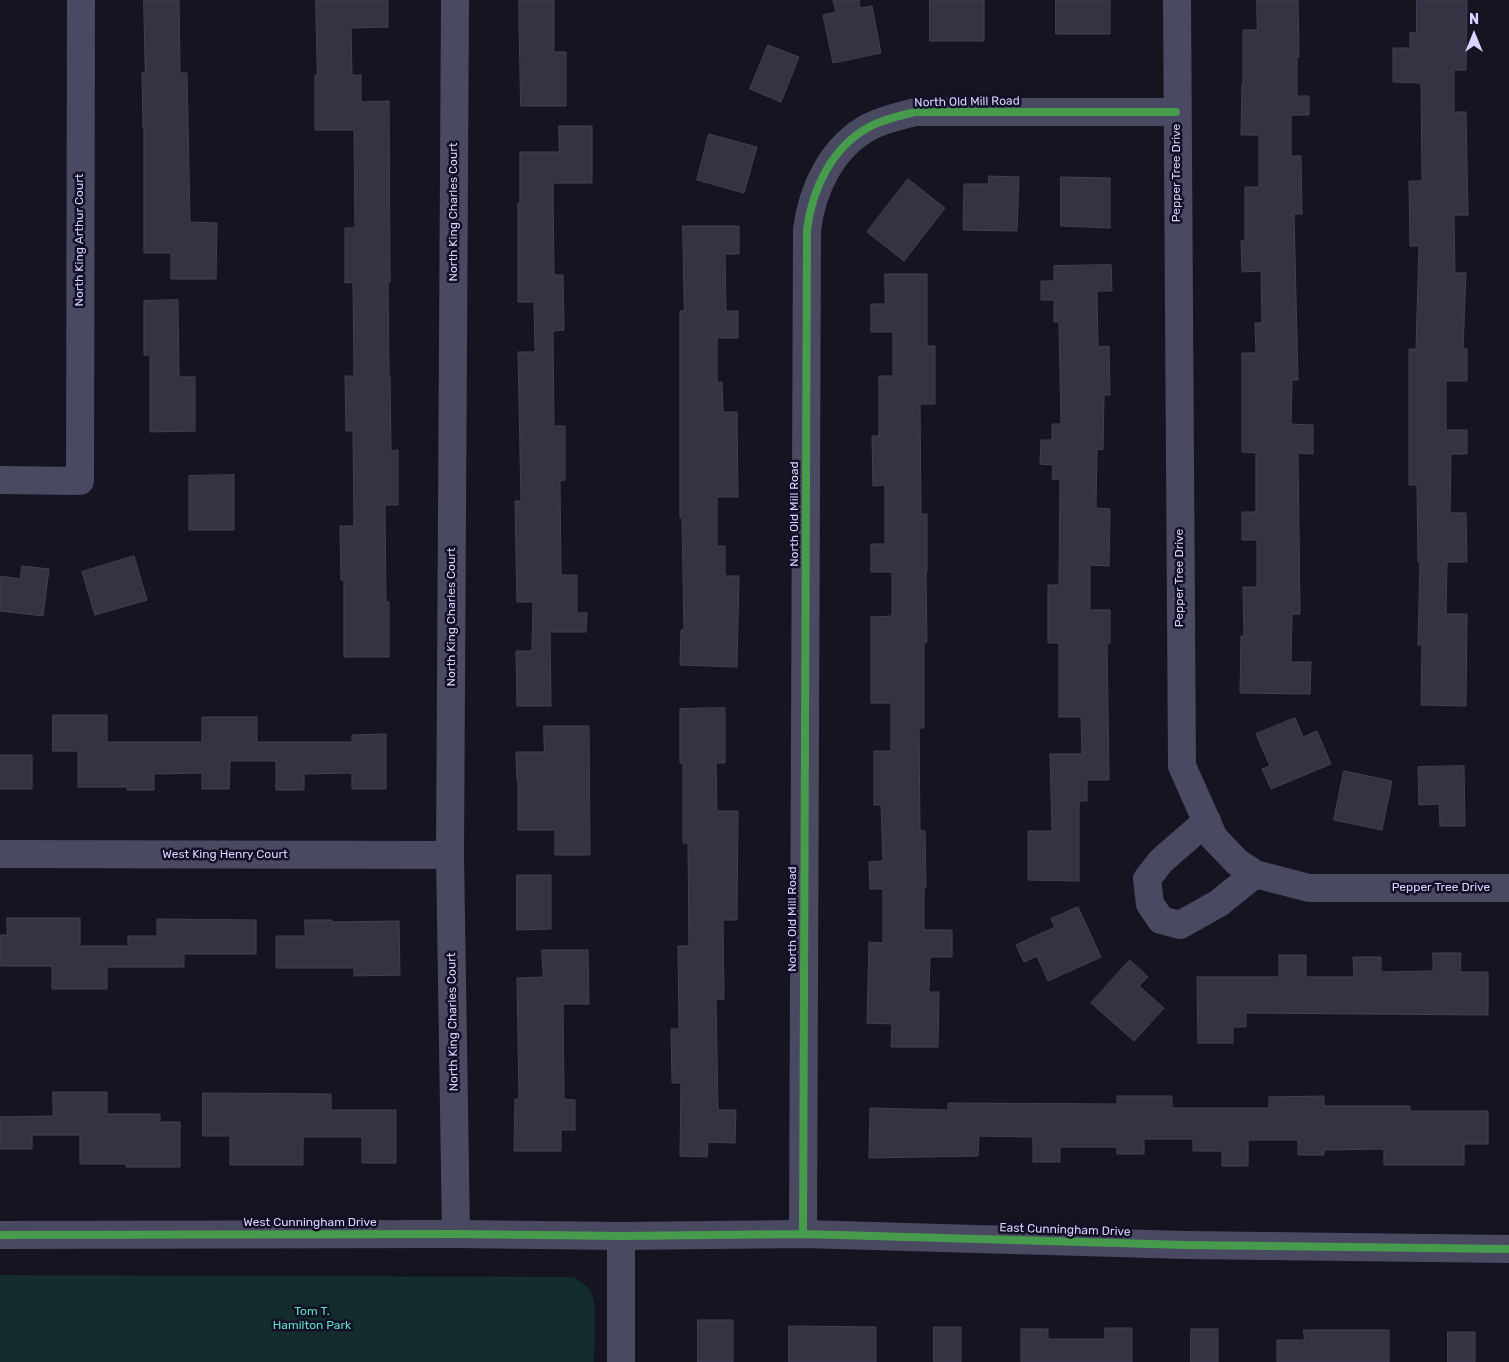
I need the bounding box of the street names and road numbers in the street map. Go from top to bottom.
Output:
street label: North Old Mill Road [914,94,1020,110]
street label: Pepper Tree Drive [1170,124,1184,222]
street label: North King Charles Court [447,143,461,281]
street label: North King Arthur Court [73,174,87,306]
street label: North Old Mill Road [788,461,802,567]
street label: Pepper Tree Drive [1173,529,1187,627]
street label: North King Charles Court [445,548,459,686]
street label: West King Henry Court [162,848,288,862]
street label: North Old Mill Road [786,866,800,972]
street label: Pepper Tree Drive [1392,881,1490,895]
street label: North King Charles Court [445,953,461,1091]
street label: West Cunningham Drive [243,1216,377,1230]
street label: East Cunningham Drive [999,1221,1131,1239]

